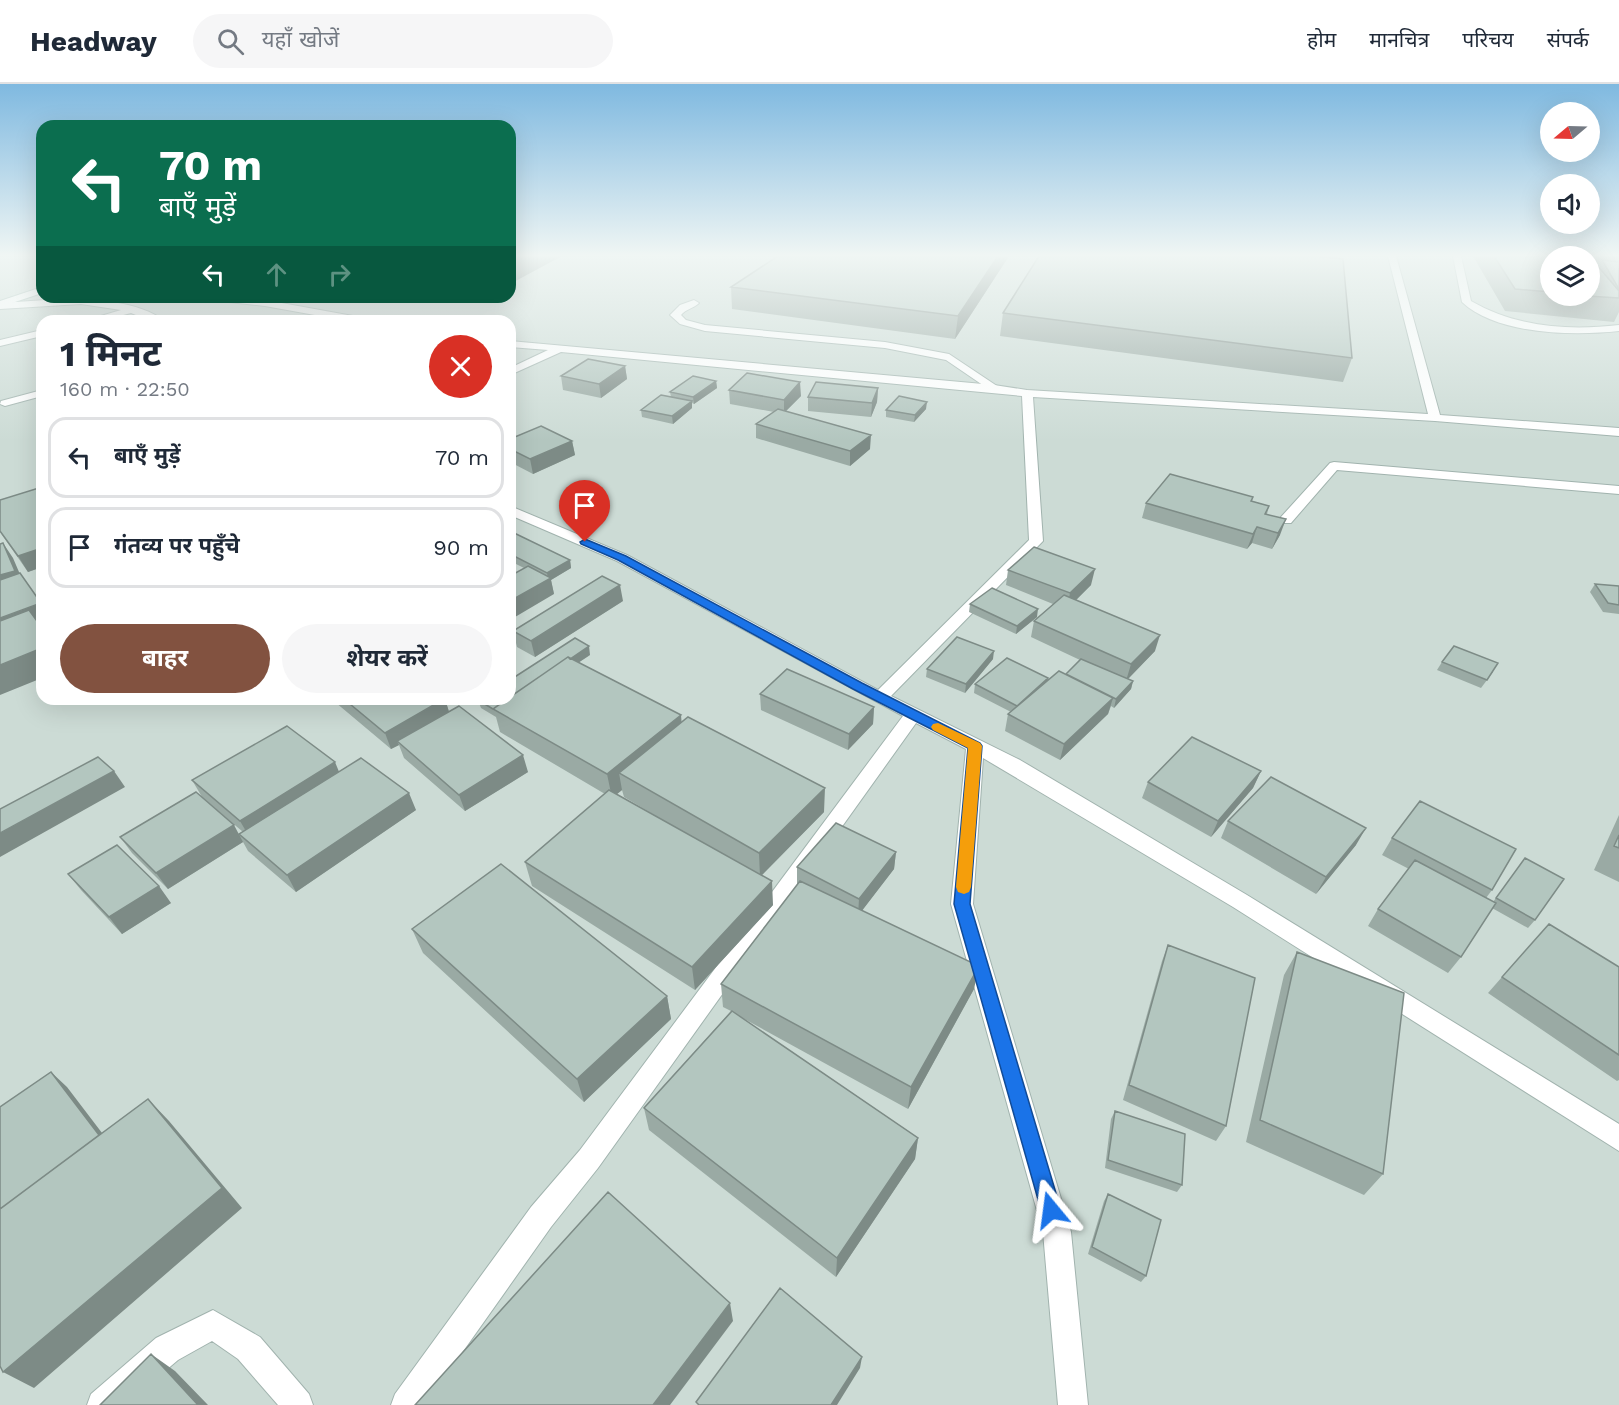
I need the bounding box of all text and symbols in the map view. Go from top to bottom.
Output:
search box [193,14,613,68]
text: Headway [30,25,157,58]
icon: search [214,25,247,58]
text: यहाँ खोजें [262,27,339,52]
text: होम [1307,27,1336,52]
text: मानचित्र [1369,27,1429,52]
text: परिचय [1462,27,1514,52]
text: संपर्क [1547,27,1589,52]
north arrow [1540,102,1600,162]
map controls [1540,102,1600,306]
text: 70 m [159,141,262,190]
icon: left [60,144,138,222]
button: sound [1540,174,1600,234]
text: बाएँ मुड़ें [159,191,236,223]
button: layers [1540,246,1600,306]
icon: left [197,258,230,291]
icon: ahead [260,258,293,291]
icon: right [323,258,356,291]
text: 1 मिनट [60,333,161,375]
button: close [429,335,492,398]
text: 160 m · 22:50 [60,377,190,401]
icon: left [63,441,96,474]
text: बाएँ मुड़ें [114,443,181,468]
text: 70 m [435,445,489,470]
pin [559,480,610,542]
icon: arrive [568,489,601,522]
icon: arrive [63,531,96,564]
text: गंतव्य पर पहुँचे [114,533,240,558]
text: 90 m [433,535,489,560]
button: बाहर [60,624,270,693]
button: शेयर करें [282,624,492,693]
position arrow [1019,1178,1083,1242]

